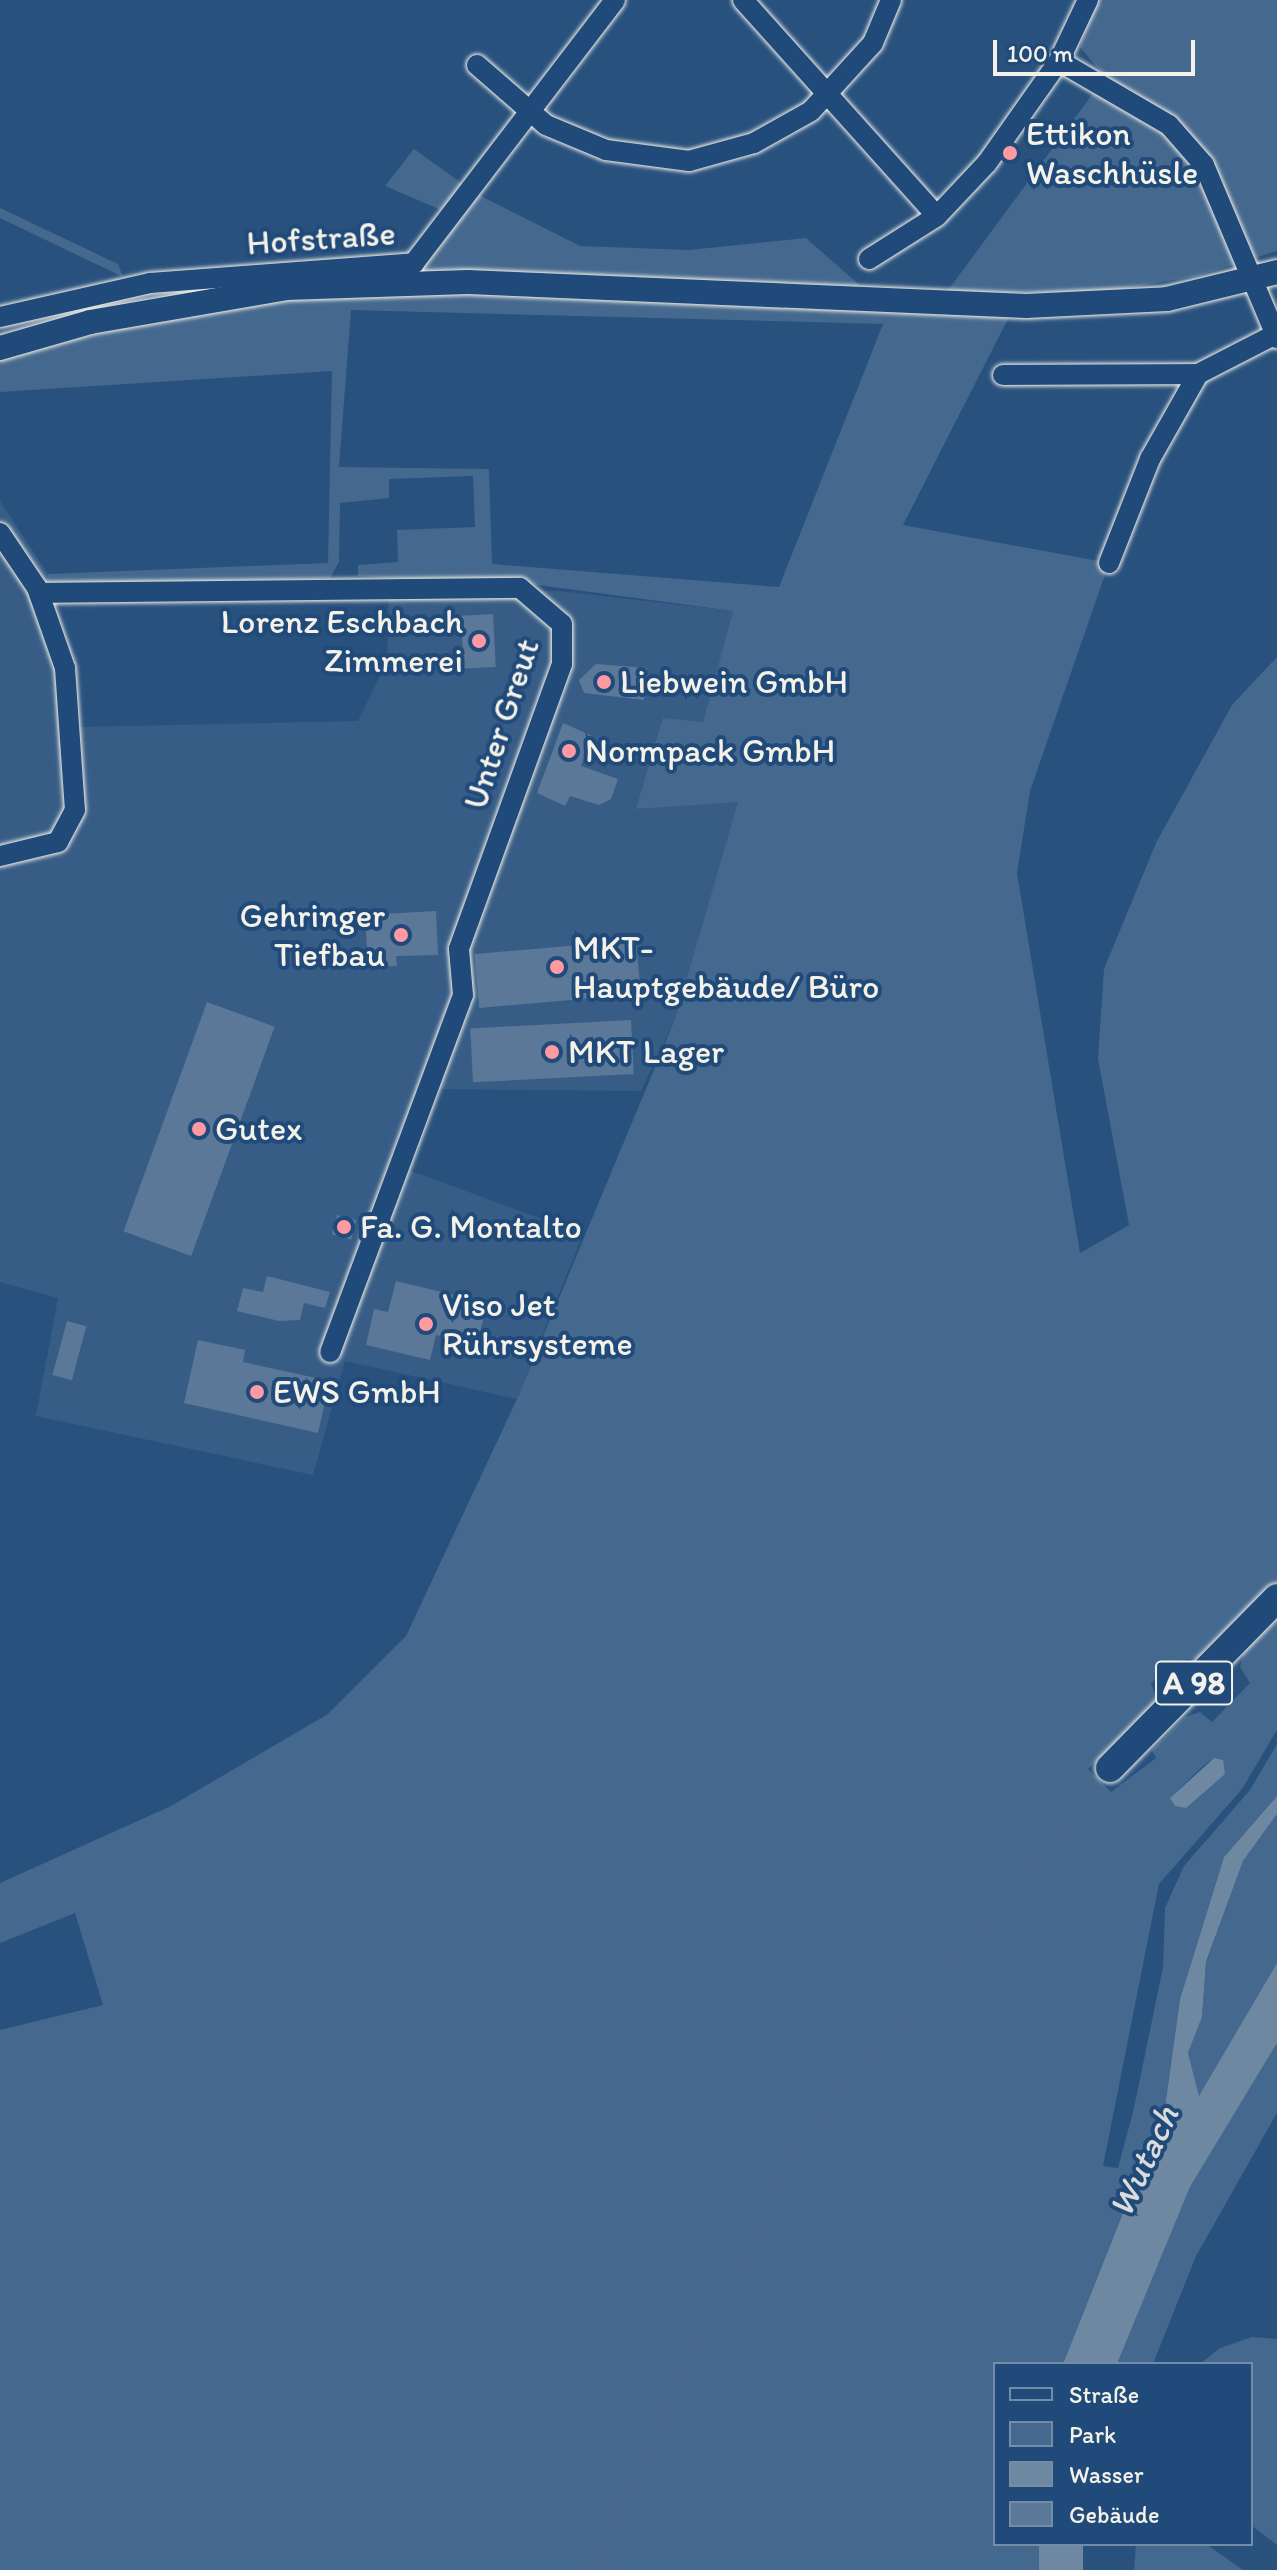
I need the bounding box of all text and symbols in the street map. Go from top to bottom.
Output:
scale bar [997,24,1199,74]
text: 100 m [1007,39,1073,68]
place label: Ettikon Waschhüsle [1026,113,1198,192]
marker: Ettikon Waschhüsle [1001,144,1019,162]
street label: Hofstraße [245,212,397,264]
place label: Lorenz Eschbach Zimmerei [221,601,463,680]
marker: Lorenz Eschbach Zimmerei [470,632,488,650]
street label: Unter Greut [454,634,548,814]
place label: Liebwein GmbH [620,662,848,702]
marker: Liebwein GmbH [595,673,613,691]
place label: Normpack GmbH [585,731,835,771]
marker: Normpack GmbH [560,742,578,760]
place label: Gehringer Tiefbau [240,895,385,974]
marker: Gehringer Tiefbau [392,926,410,944]
place label: MKT- Hauptgebäude/ Büro [573,927,880,1006]
marker: MKT- Hauptgebäude/ Büro [548,958,566,976]
place label: MKT Lager [568,1032,724,1072]
marker: MKT Lager [543,1043,561,1061]
place label: Gutex [215,1109,302,1149]
marker: Gutex [190,1120,208,1138]
place label: Fa. G. Montalto [360,1207,582,1247]
marker: Fa. G. Montalto [335,1218,353,1236]
place label: Viso Jet Rührsysteme [442,1284,633,1364]
marker: Viso Jet Rührsysteme [417,1315,435,1333]
place label: EWS GmbH [273,1372,441,1412]
marker: EWS GmbH [248,1383,266,1401]
road number: A 98 [1154,1655,1234,1711]
water label: Wutach [1099,2099,1187,2223]
legend [993,2362,1253,2546]
text: Straße [1069,2380,1139,2409]
text: Park [1069,2420,1116,2449]
text: Wasser [1069,2460,1143,2489]
text: Gebäude [1069,2500,1160,2529]

